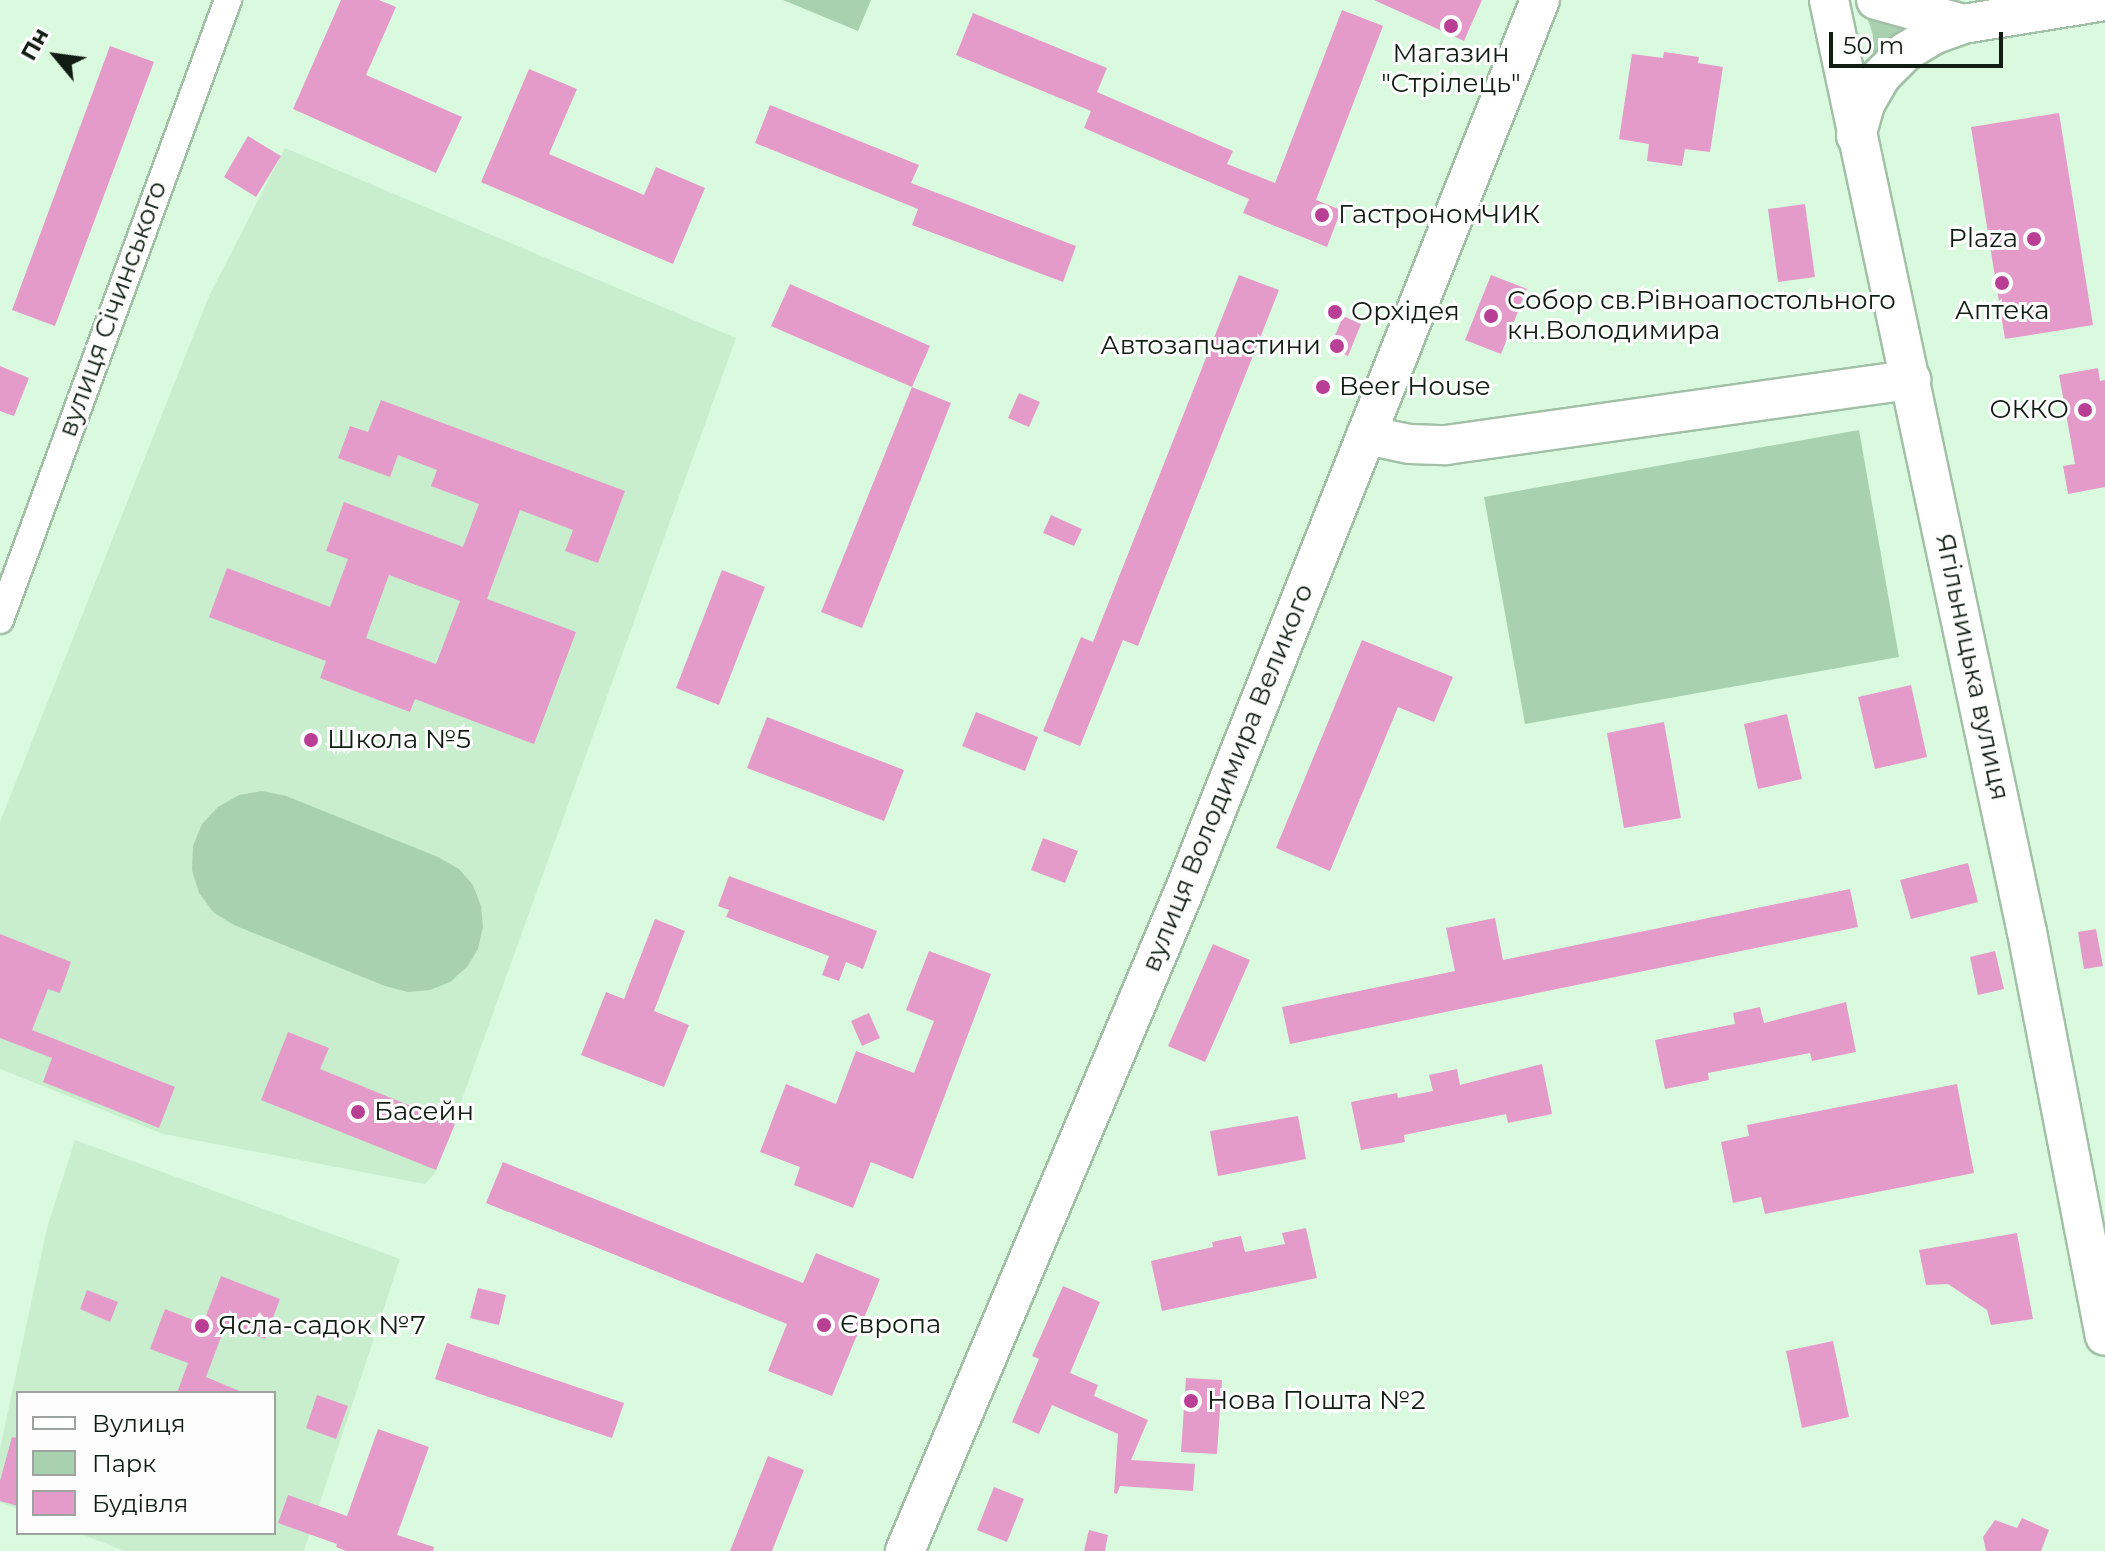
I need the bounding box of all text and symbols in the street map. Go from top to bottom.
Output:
north arrow [16,16,96,96]
scale bar [1833,16,2007,66]
marker: Магазин "Стрілець" [1442,17,1460,35]
text: Пн [15,23,54,65]
text: 50 m [1843,31,1904,60]
place label: Магазин "Стрілець" [1381,38,1521,100]
street label: вулиця Січинського [52,177,174,441]
place label: ГастрономЧИК [1338,199,1540,231]
marker: ГастрономЧИК [1313,206,1331,224]
place label: Plaza [1948,223,2018,255]
marker: Plaza [2025,230,2043,248]
marker: Аптека [1993,274,2011,292]
place label: Собор св.Рівноапостольного кн.Володимира [1507,285,1896,346]
place label: Аптека [1955,295,2049,327]
place label: Орхідея [1351,296,1460,328]
marker: Орхідея [1326,303,1344,321]
marker: Собор св.Рівноапостольного кн.Володимира [1482,307,1500,325]
place label: Автозапчастини [1100,330,1321,362]
marker: Автозапчастини [1328,337,1346,355]
place label: Beer House [1339,371,1491,403]
marker: Beer House [1314,378,1332,396]
place label: ОККО [1989,394,2069,426]
marker: ОККО [2076,401,2094,419]
street label: Ягільницька вулиця [1928,531,2016,803]
street label: вулиця Володимира Великого [1136,580,1320,976]
place label: Школа №5 [327,724,471,756]
marker: Школа №5 [302,731,320,749]
place label: Басейн [374,1096,474,1128]
marker: Басейн [349,1103,367,1121]
place label: Європа [840,1309,941,1341]
place label: Ясла-садок №7 [218,1310,426,1342]
marker: Європа [815,1316,833,1334]
marker: Ясла-садок №7 [193,1317,211,1335]
place label: Нова Пошта №2 [1207,1385,1426,1417]
legend [16,1391,276,1535]
marker: Нова Пошта №2 [1182,1392,1200,1410]
text: Вулиця [92,1409,185,1438]
text: Парк [92,1449,156,1478]
text: Будівля [92,1489,188,1518]

